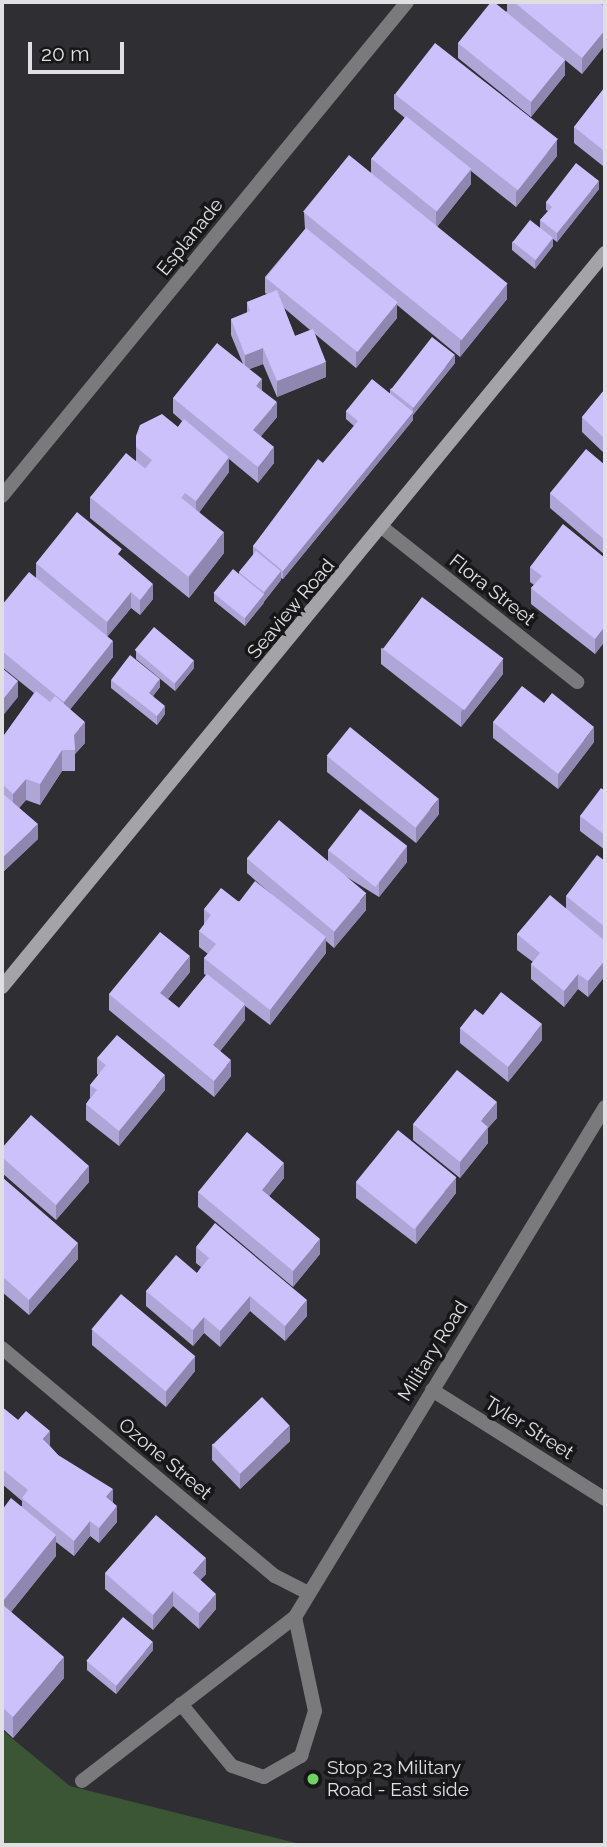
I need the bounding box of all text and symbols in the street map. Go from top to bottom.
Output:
scale bar [32,28,128,72]
text: 20 m [41,41,89,66]
street label: Esplanade [152,194,228,280]
street label: Flora Street [445,550,539,630]
street label: Seaview Road [242,554,340,664]
street label: Military Road [393,1297,473,1405]
street label: Tyler Street [480,1392,578,1464]
street label: Ozone Street [114,1413,216,1505]
place label: Stop 23 Military Road - East side [327,1757,469,1801]
marker: Stop 23 Military Road - East side [305,1771,321,1787]

